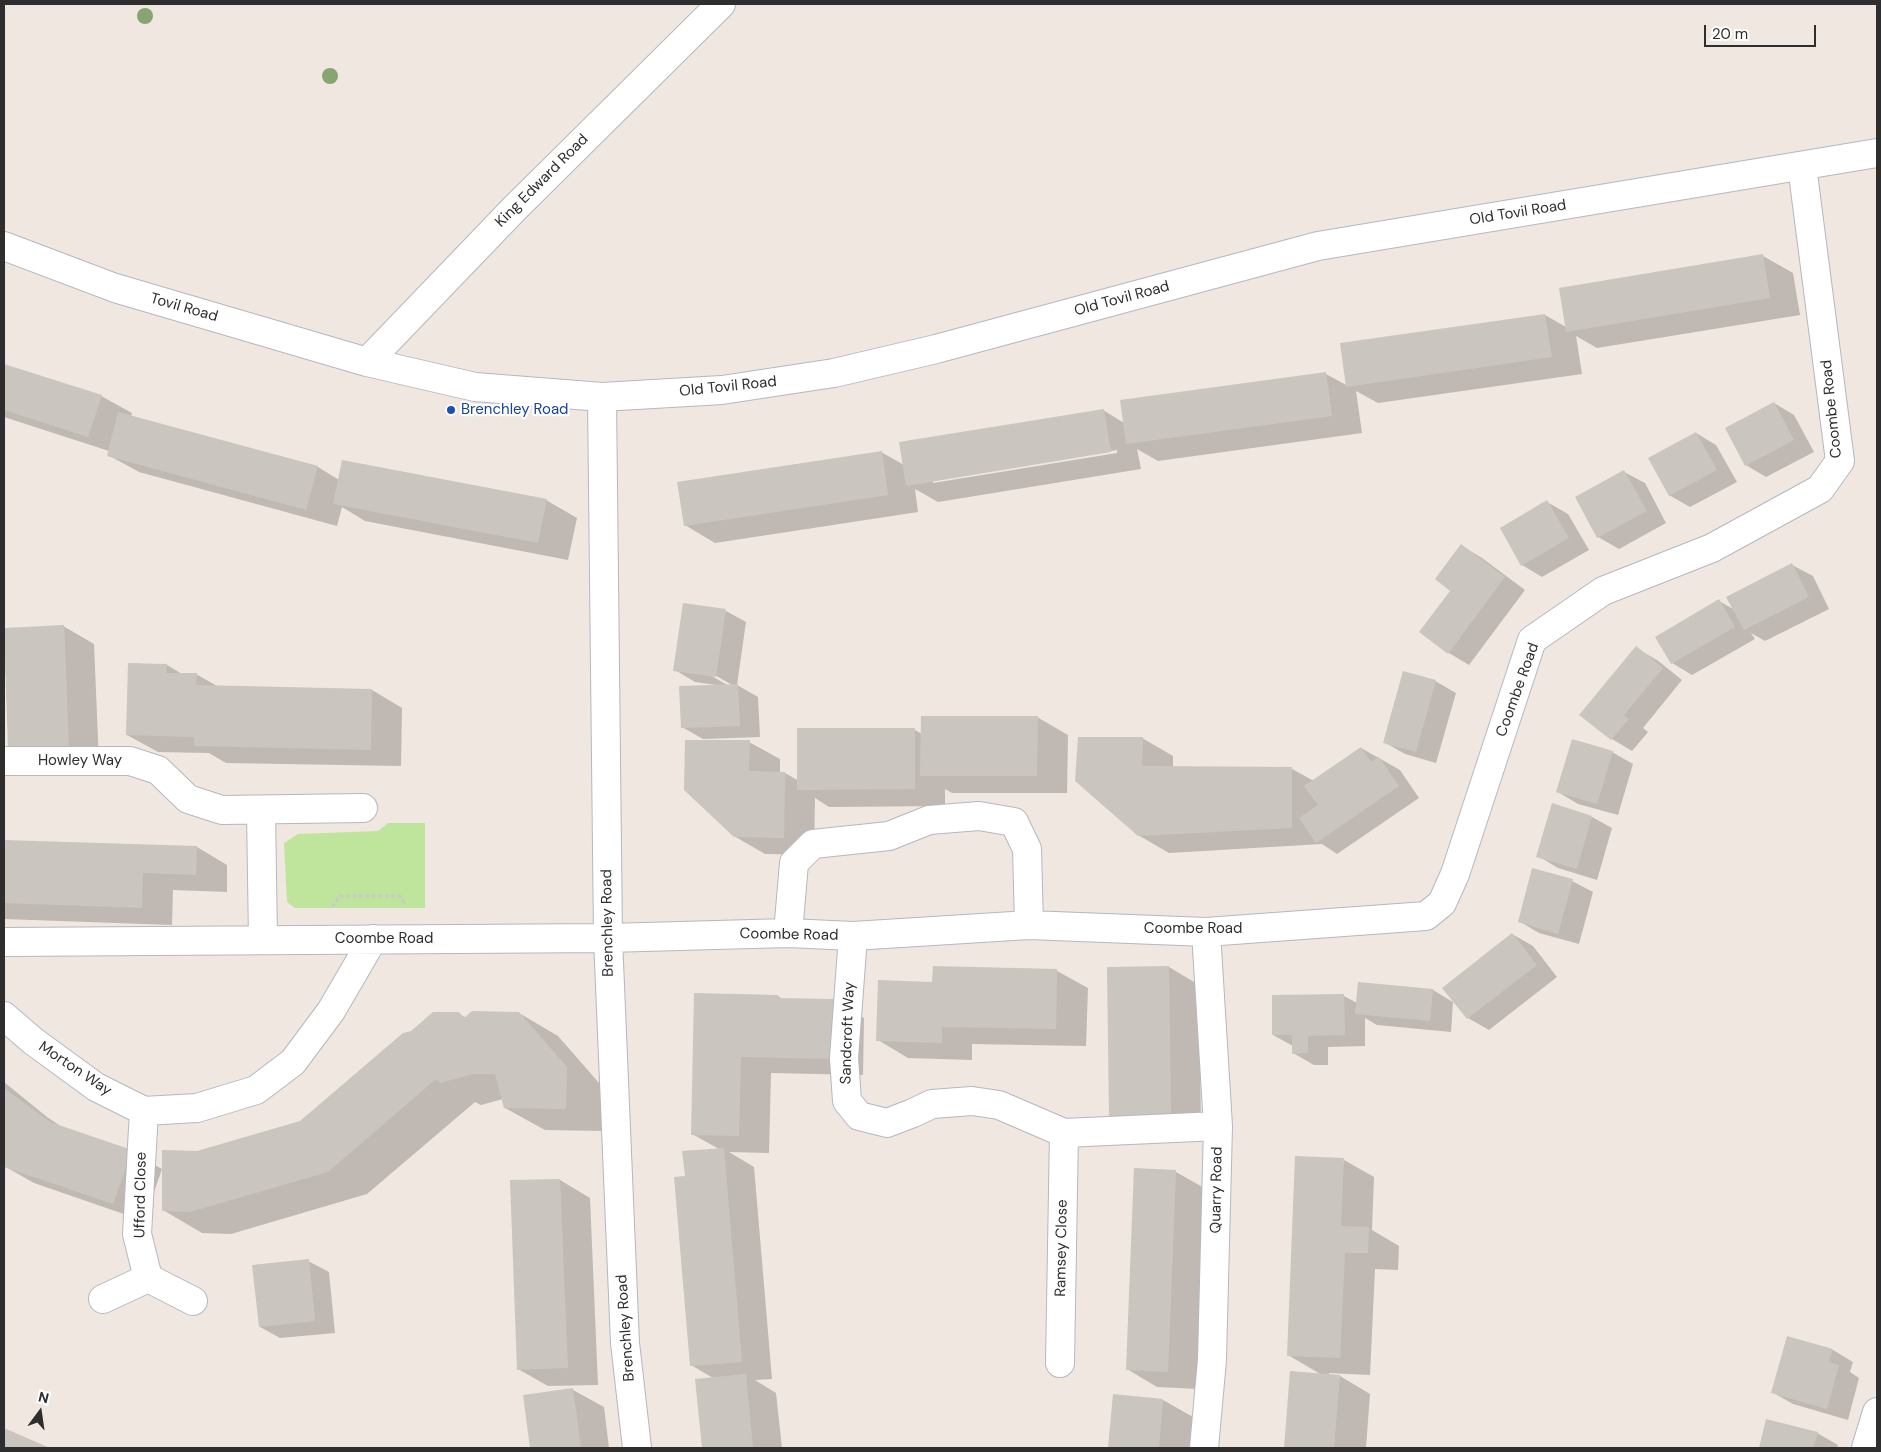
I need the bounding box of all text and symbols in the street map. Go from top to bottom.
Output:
scale bar [1706,15,1818,47]
text: 20 m [1712,24,1748,44]
street label: King Edward Road [492,131,592,231]
street label: Old Tovil Road [1468,196,1568,230]
street label: Old Tovil Road [1072,278,1172,320]
street label: Tovil Road [148,290,220,326]
street label: Coombe Road [1818,359,1846,459]
street label: Old Tovil Road [678,373,778,401]
place label: Brenchley Road [461,401,568,419]
marker: Brenchley Road [445,404,457,416]
street label: Coombe Road [1493,641,1543,739]
street label: Howley Way [38,752,122,770]
street label: Brenchley Road [598,869,618,977]
street label: Coombe Road [1144,920,1242,938]
street label: Coombe Road [739,925,839,945]
street label: Coombe Road [335,930,433,948]
street label: Sandcroft Way [837,981,859,1085]
street label: Morton Way [35,1038,115,1100]
street label: Quarry Road [1207,1146,1227,1234]
street label: Ufford Close [131,1152,151,1238]
street label: Ramsey Close [1052,1199,1072,1297]
street label: Brenchley Road [613,1274,639,1382]
north arrow [15,1387,65,1437]
text: N [36,1387,51,1407]

